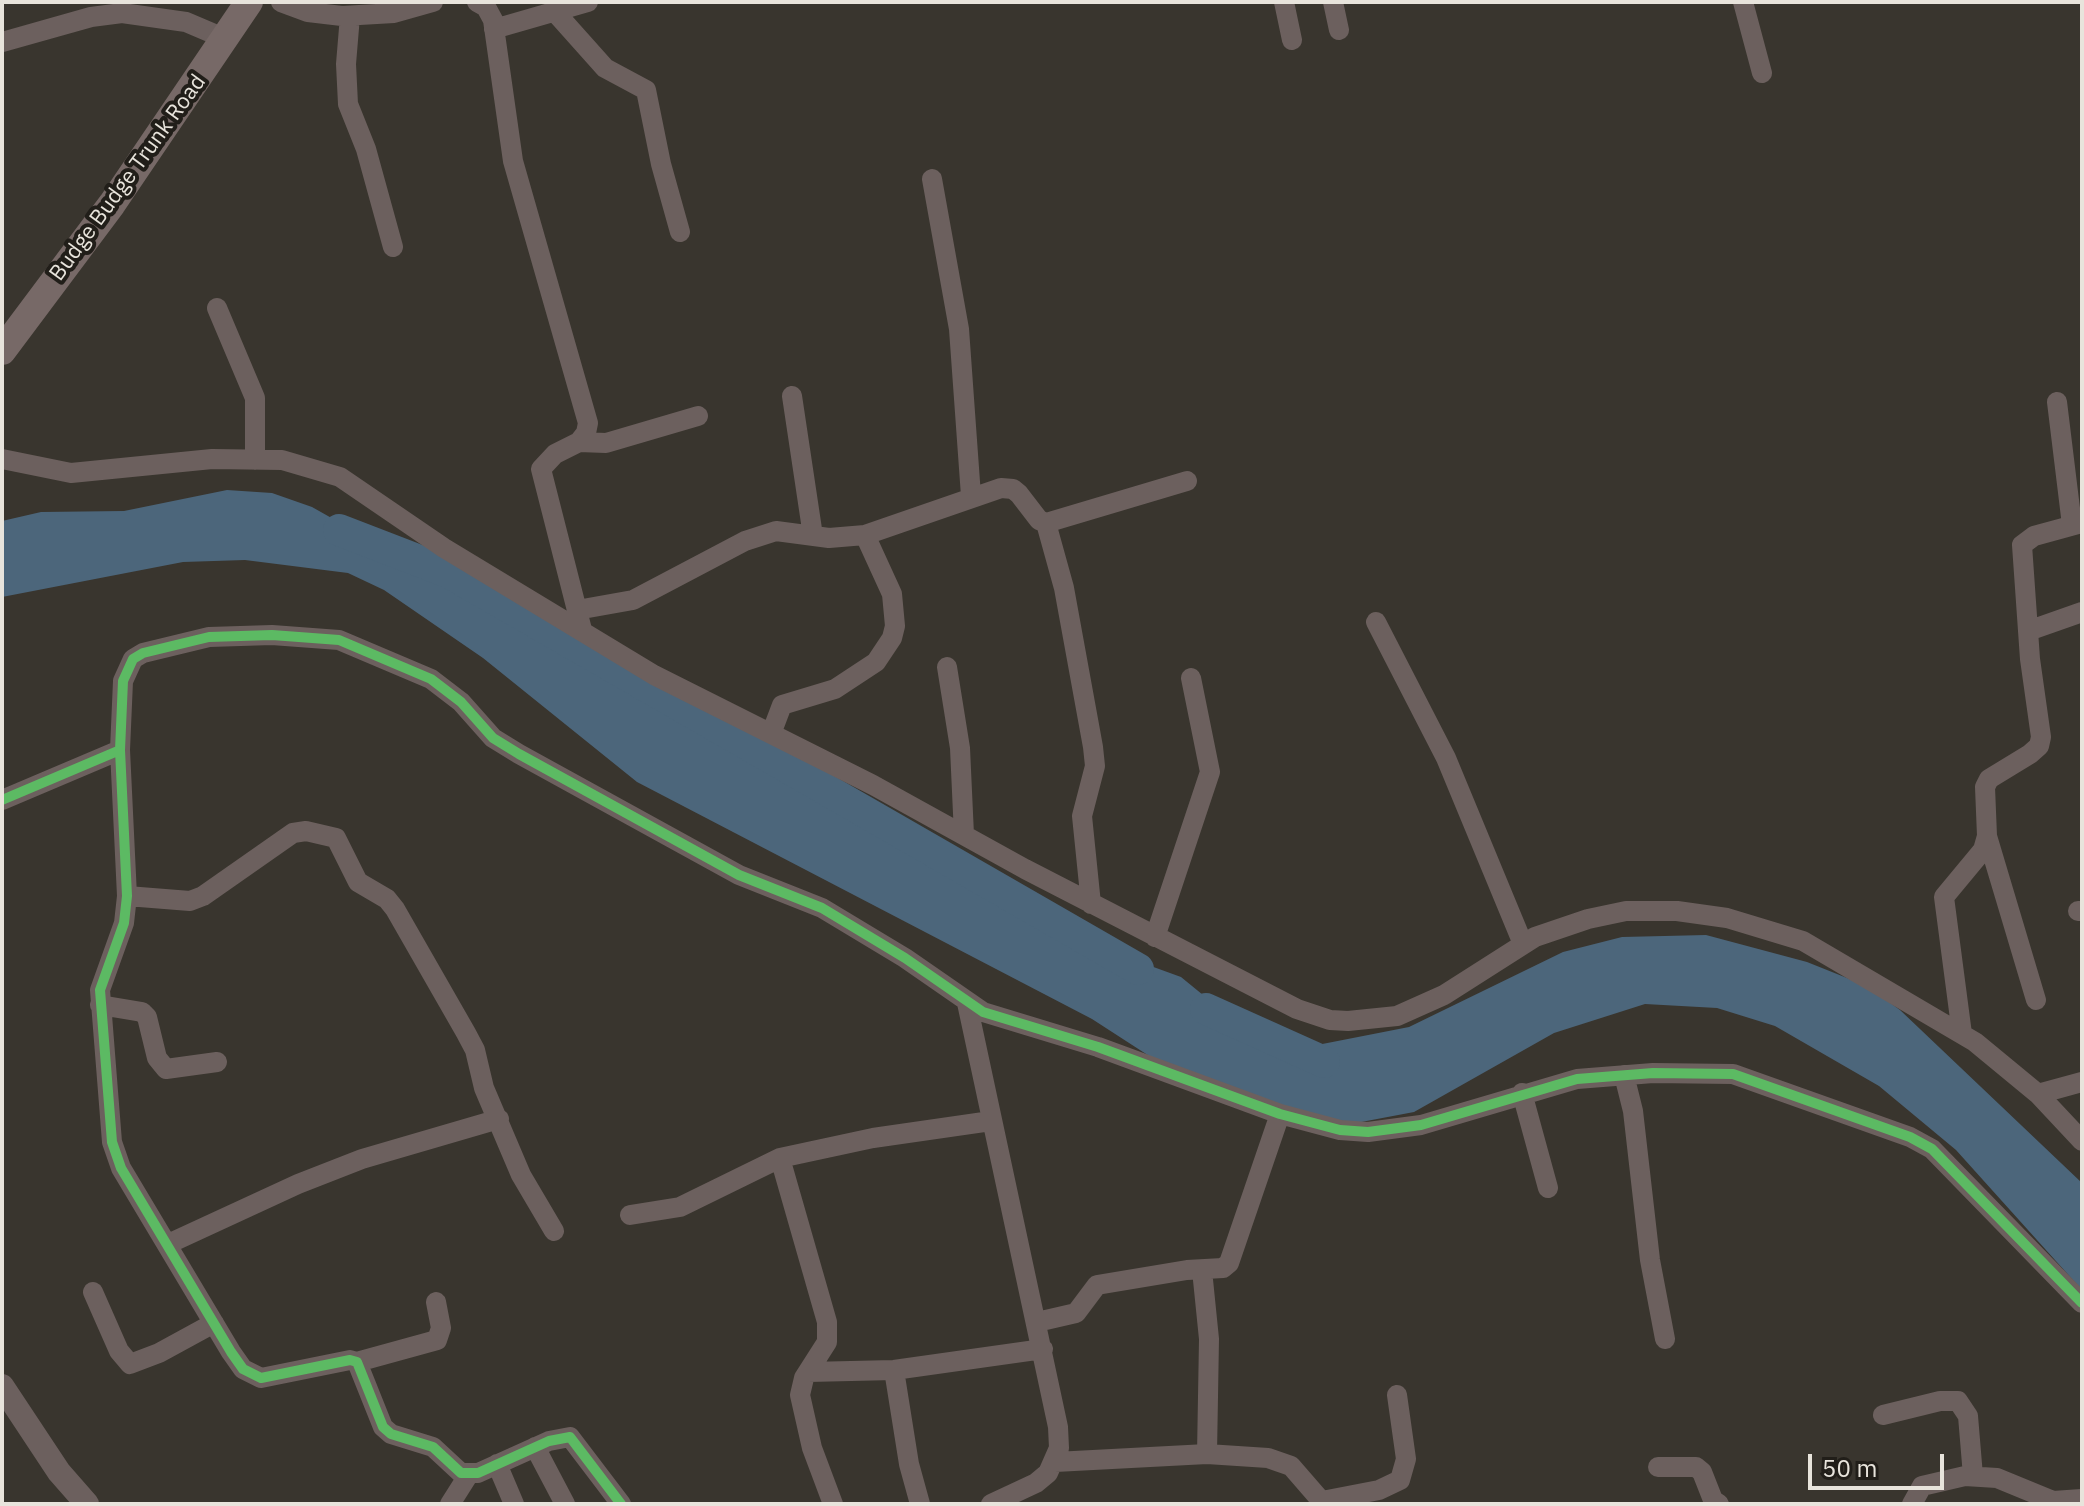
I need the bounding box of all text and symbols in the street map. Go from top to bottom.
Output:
street label: Budge Budge Trunk Road [44,70,212,286]
scale bar [1812,1438,1948,1488]
text: 50 m [1822,1452,1877,1484]

